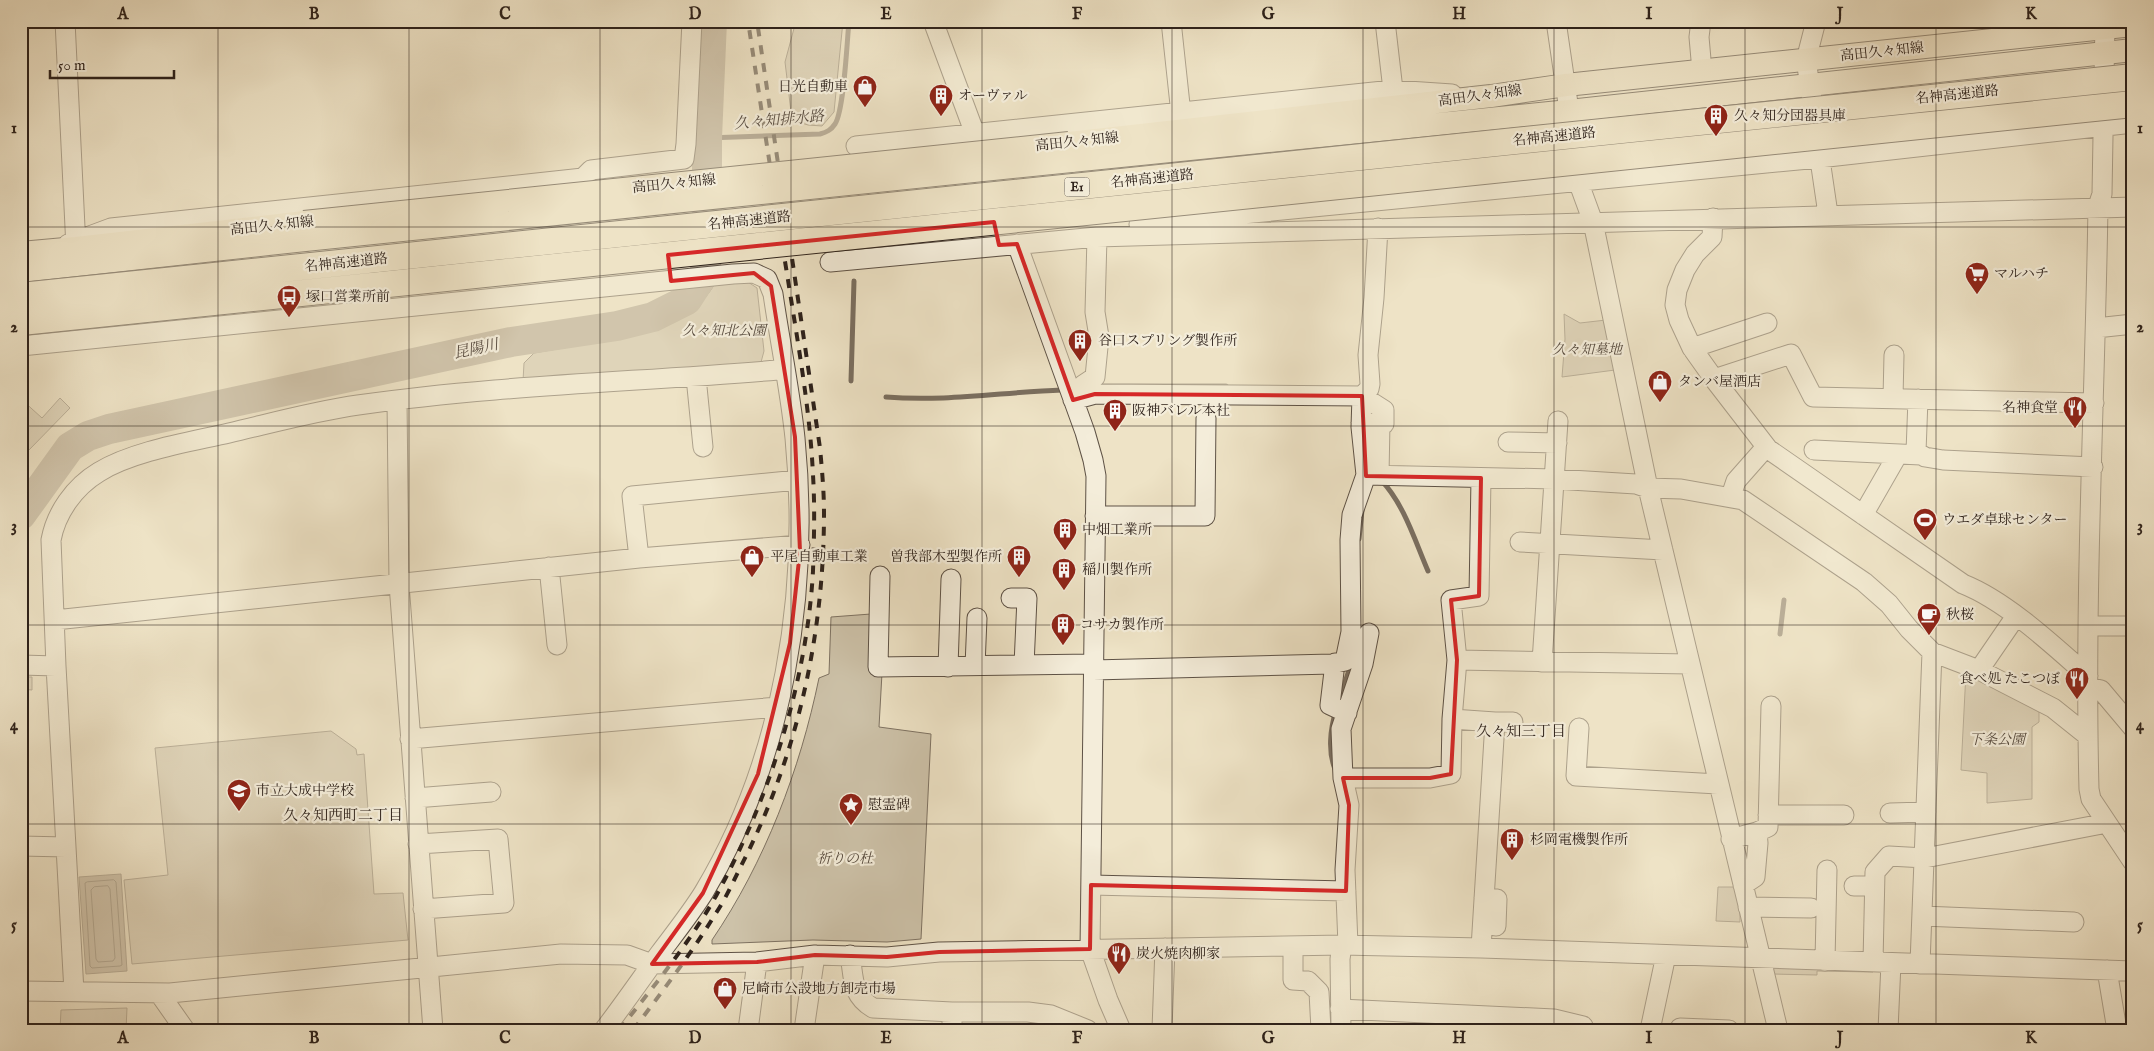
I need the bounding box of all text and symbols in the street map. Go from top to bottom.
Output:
text: A [117,5,130,25]
text: B [309,5,320,25]
text: C [499,5,511,25]
text: D [689,5,702,25]
text: E [880,5,892,25]
text: F [1072,5,1083,25]
text: G [1262,5,1275,25]
text: H [1452,5,1466,25]
text: I [1646,5,1653,25]
text: J [1835,5,1844,25]
text: K [2025,5,2038,25]
street label: 高田久々知線 [1839,39,1925,65]
scale bar [50,48,174,80]
text: 50 m [58,56,86,75]
shop icon: 日光自動車 [852,74,878,108]
place label: 日光自動車 [778,78,848,96]
street label: 高田久々知線 [1437,81,1523,111]
street label: 名神高速道路 [1914,82,2000,108]
building icon: オーヴァル [928,83,954,117]
place label: オーヴァル [958,87,1028,105]
building icon: 久々知分団器具庫 [1703,103,1729,137]
water label: 久々知排水路 [733,107,826,133]
place label: 久々知分団器具庫 [1734,107,1846,125]
text: 1 [11,119,17,139]
text: 1 [2137,119,2143,139]
street label: 名神高速道路 [1511,124,1597,150]
street label: 高田久々知線 [1034,129,1120,155]
street label: 名神高速道路 [1109,166,1195,192]
street label: 高田久々知線 [631,171,717,197]
road number: E1 [1064,178,1090,196]
street label: 名神高速道路 [706,208,792,234]
street label: 高田久々知線 [229,213,315,239]
street label: 名神高速道路 [303,250,389,276]
supermarket icon: マルハチ [1964,261,1990,295]
place label: マルハチ [1994,265,2049,283]
bus stop icon: 塚口営業所前 [276,284,302,318]
place label: 塚口営業所前 [306,288,390,306]
text: 2 [10,318,18,338]
text: 2 [2136,318,2144,338]
park label: 久々知北公園 [682,322,768,340]
building icon: 谷口スプリング製作所 [1067,328,1093,362]
place label: 谷口スプリング製作所 [1098,332,1237,350]
water label: 昆陽川 [452,335,502,363]
park label: 久々知墓地 [1552,341,1624,359]
shop icon: タンバ屋酒店 [1647,369,1673,403]
place label: タンバ屋酒店 [1678,373,1761,391]
restaurant icon: 名神食堂 [2062,395,2088,429]
building icon: 阪神バレル本社 [1102,398,1128,432]
place label: 名神食堂 [2002,399,2058,417]
place label: 阪神バレル本社 [1132,402,1230,420]
sports icon: ウエダ卓球センター [1912,507,1938,541]
place label: ウエダ卓球センター [1942,511,2067,529]
text: 3 [11,517,17,537]
building icon: 中畑工業所 [1052,517,1078,551]
text: 3 [2137,517,2143,537]
place label: 中畑工業所 [1082,521,1152,539]
shop icon: 平尾自動車工業 [739,544,765,578]
building icon: 曽我部木型製作所 [1006,544,1032,578]
place label: 平尾自動車工業 [770,548,868,566]
place label: 曽我部木型製作所 [890,548,1002,566]
building icon: 稲川製作所 [1051,557,1077,591]
place label: 稲川製作所 [1082,561,1152,579]
cafe icon: 秋桜 [1916,602,1942,636]
place label: 秋桜 [1946,606,1974,624]
building icon: コサカ製作所 [1050,612,1076,646]
place label: コサカ製作所 [1080,616,1164,634]
restaurant icon: 食べ処 たこつぼ [2064,666,2090,700]
place label: 食べ処 たこつぼ [1959,670,2060,688]
text: 4 [10,716,19,736]
text: 4 [2136,716,2145,736]
district label: 久々知三丁目 [1476,722,1566,741]
park label: 下条公園 [1969,731,2027,749]
school or university icon: 市立大成中学校 [226,778,252,812]
place label: 市立大成中学校 [256,782,354,800]
place icon: 慰霊碑 [838,792,864,826]
place label: 慰霊碑 [868,796,910,814]
district label: 久々知西町二丁目 [283,806,403,825]
building icon: 杉岡電機製作所 [1499,827,1525,861]
place label: 杉岡電機製作所 [1530,831,1628,849]
park label: 祈りの杜 [817,850,874,868]
text: 5 [11,916,17,936]
text: 5 [2137,916,2143,936]
restaurant icon: 炭火焼肉柳家 [1106,941,1132,975]
place label: 炭火焼肉柳家 [1136,945,1220,963]
shop icon: 尼崎市公設地方卸売市場 [712,976,738,1010]
place label: 尼崎市公設地方卸売市場 [742,980,896,998]
text: A [117,1029,130,1049]
text: B [309,1029,320,1049]
text: C [499,1029,511,1049]
text: D [689,1029,702,1049]
text: E [880,1029,892,1049]
text: F [1072,1029,1083,1049]
text: G [1262,1029,1275,1049]
text: H [1452,1029,1466,1049]
text: I [1646,1029,1653,1049]
text: J [1835,1029,1844,1049]
text: K [2025,1029,2038,1049]

